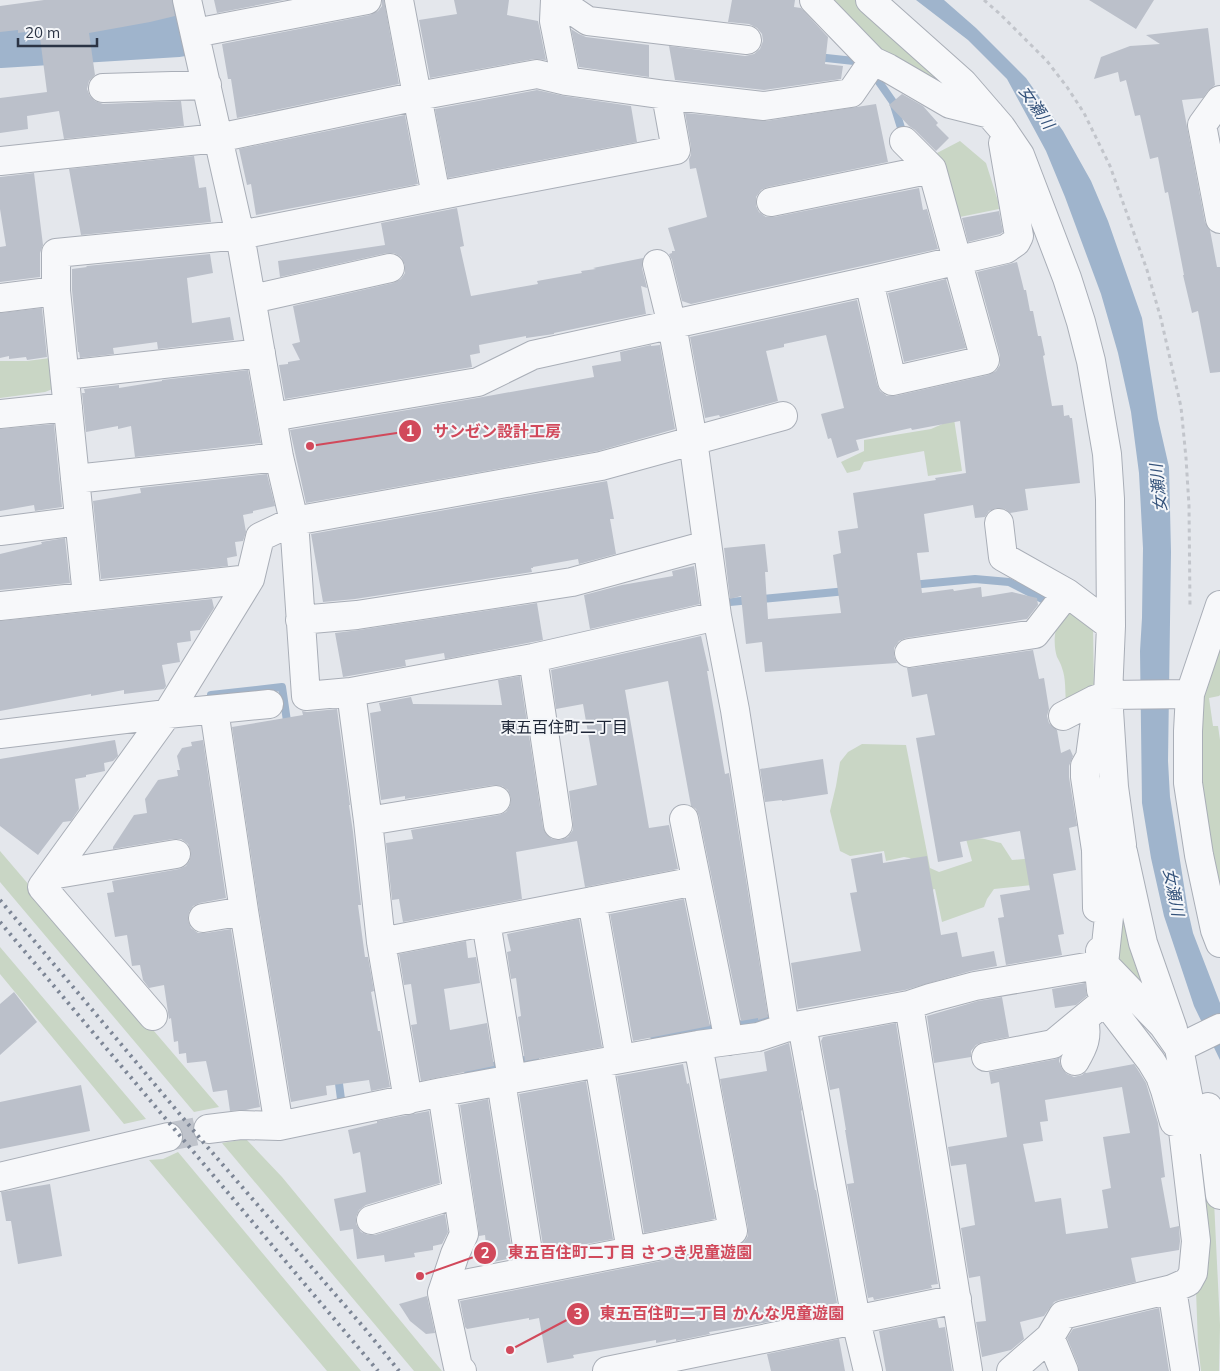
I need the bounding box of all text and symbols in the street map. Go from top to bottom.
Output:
scale bar [18,15,96,47]
text: 20 m [25,23,60,42]
water label: 女瀬川 [1015,82,1060,134]
callout: サンゼン設計工房 [398,416,571,447]
text: 1 [405,421,415,440]
text: サンゼン設計工房 [433,421,561,441]
water label: 女瀬川 [1145,461,1170,513]
district label: 東五百住町二丁目 [500,717,628,737]
water label: 女瀬川 [1160,867,1189,919]
callout: 東五百住町二丁目 さつき児童遊園 [472,1237,762,1268]
text: 東五百住町二丁目 さつき児童遊園 [508,1242,752,1262]
text: 2 [480,1243,490,1262]
callout: 東五百住町二丁目 かんな児童遊園 [565,1298,855,1329]
text: 東五百住町二丁目 かんな児童遊園 [600,1303,844,1323]
text: 3 [573,1304,583,1323]

